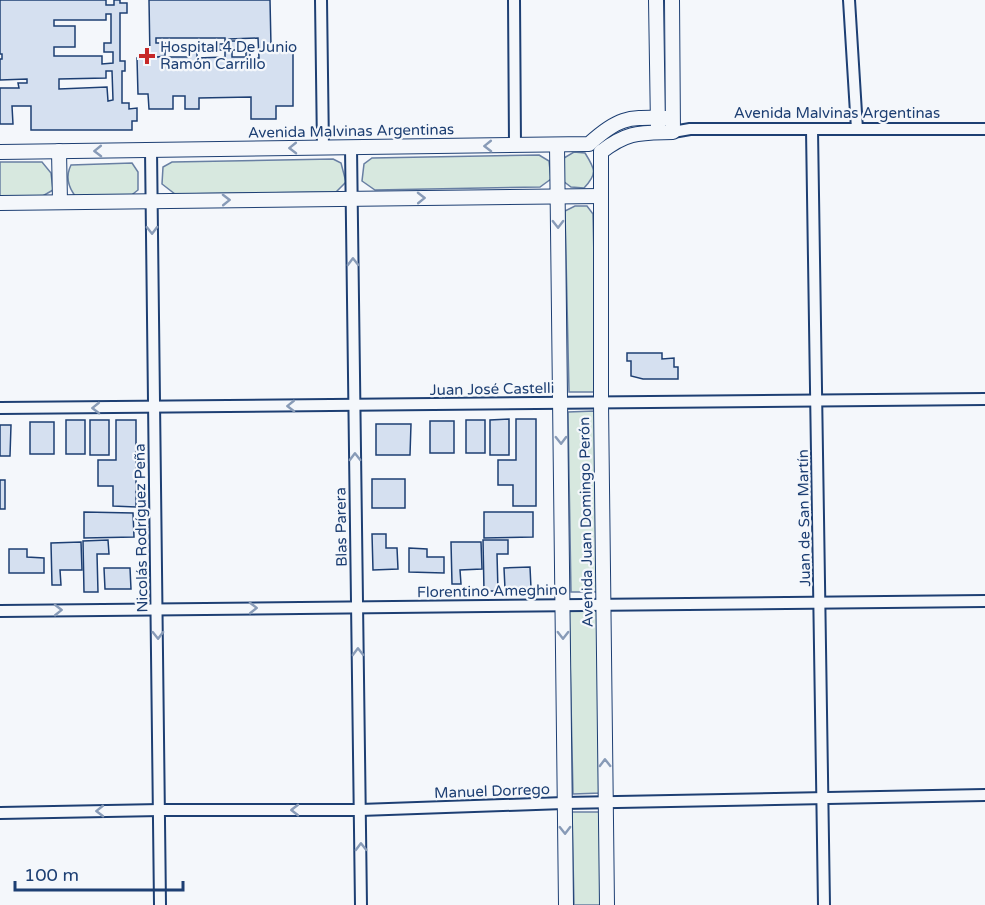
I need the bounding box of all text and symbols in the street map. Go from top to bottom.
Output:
place label: Hospital 4 De Junio Ramón Carrillo [160,38,297,73]
marker: Hospital 4 De Junio Ramón Carrillo [138,47,156,65]
street label: Avenida Malvinas Argentinas [734,104,940,122]
street label: Avenida Malvinas Argentinas [248,120,454,142]
one-way arrow [484,140,493,152]
one-way arrow [289,142,298,155]
one-way arrow [94,145,103,157]
one-way arrow [417,192,426,204]
one-way arrow [222,194,231,206]
one-way arrow [552,220,564,229]
one-way arrow [146,225,159,234]
one-way arrow [347,257,359,266]
street label: Juan José Castelli [430,379,554,399]
one-way arrow [286,400,295,412]
one-way arrow [91,401,100,414]
street label: Avenida Juan Domingo Perón [575,417,597,627]
one-way arrow [555,436,567,445]
street label: Nicolás Rodríguez Peña [131,443,151,613]
street label: Juan de San Martín [794,449,814,587]
one-way arrow [349,452,361,461]
street label: Blas Parera [331,487,351,567]
street label: Florentino Ameghino [417,581,567,601]
one-way arrow [249,602,258,614]
one-way arrow [54,604,63,616]
one-way arrow [152,630,164,639]
one-way arrow [557,631,569,640]
one-way arrow [352,647,364,656]
one-way arrow [599,758,611,767]
street label: Manuel Dorrego [434,780,550,802]
one-way arrow [291,804,300,816]
one-way arrow [96,805,105,817]
one-way arrow [558,826,571,835]
one-way arrow [355,842,367,851]
scale bar [15,854,183,892]
text: 100 m [24,864,79,886]

